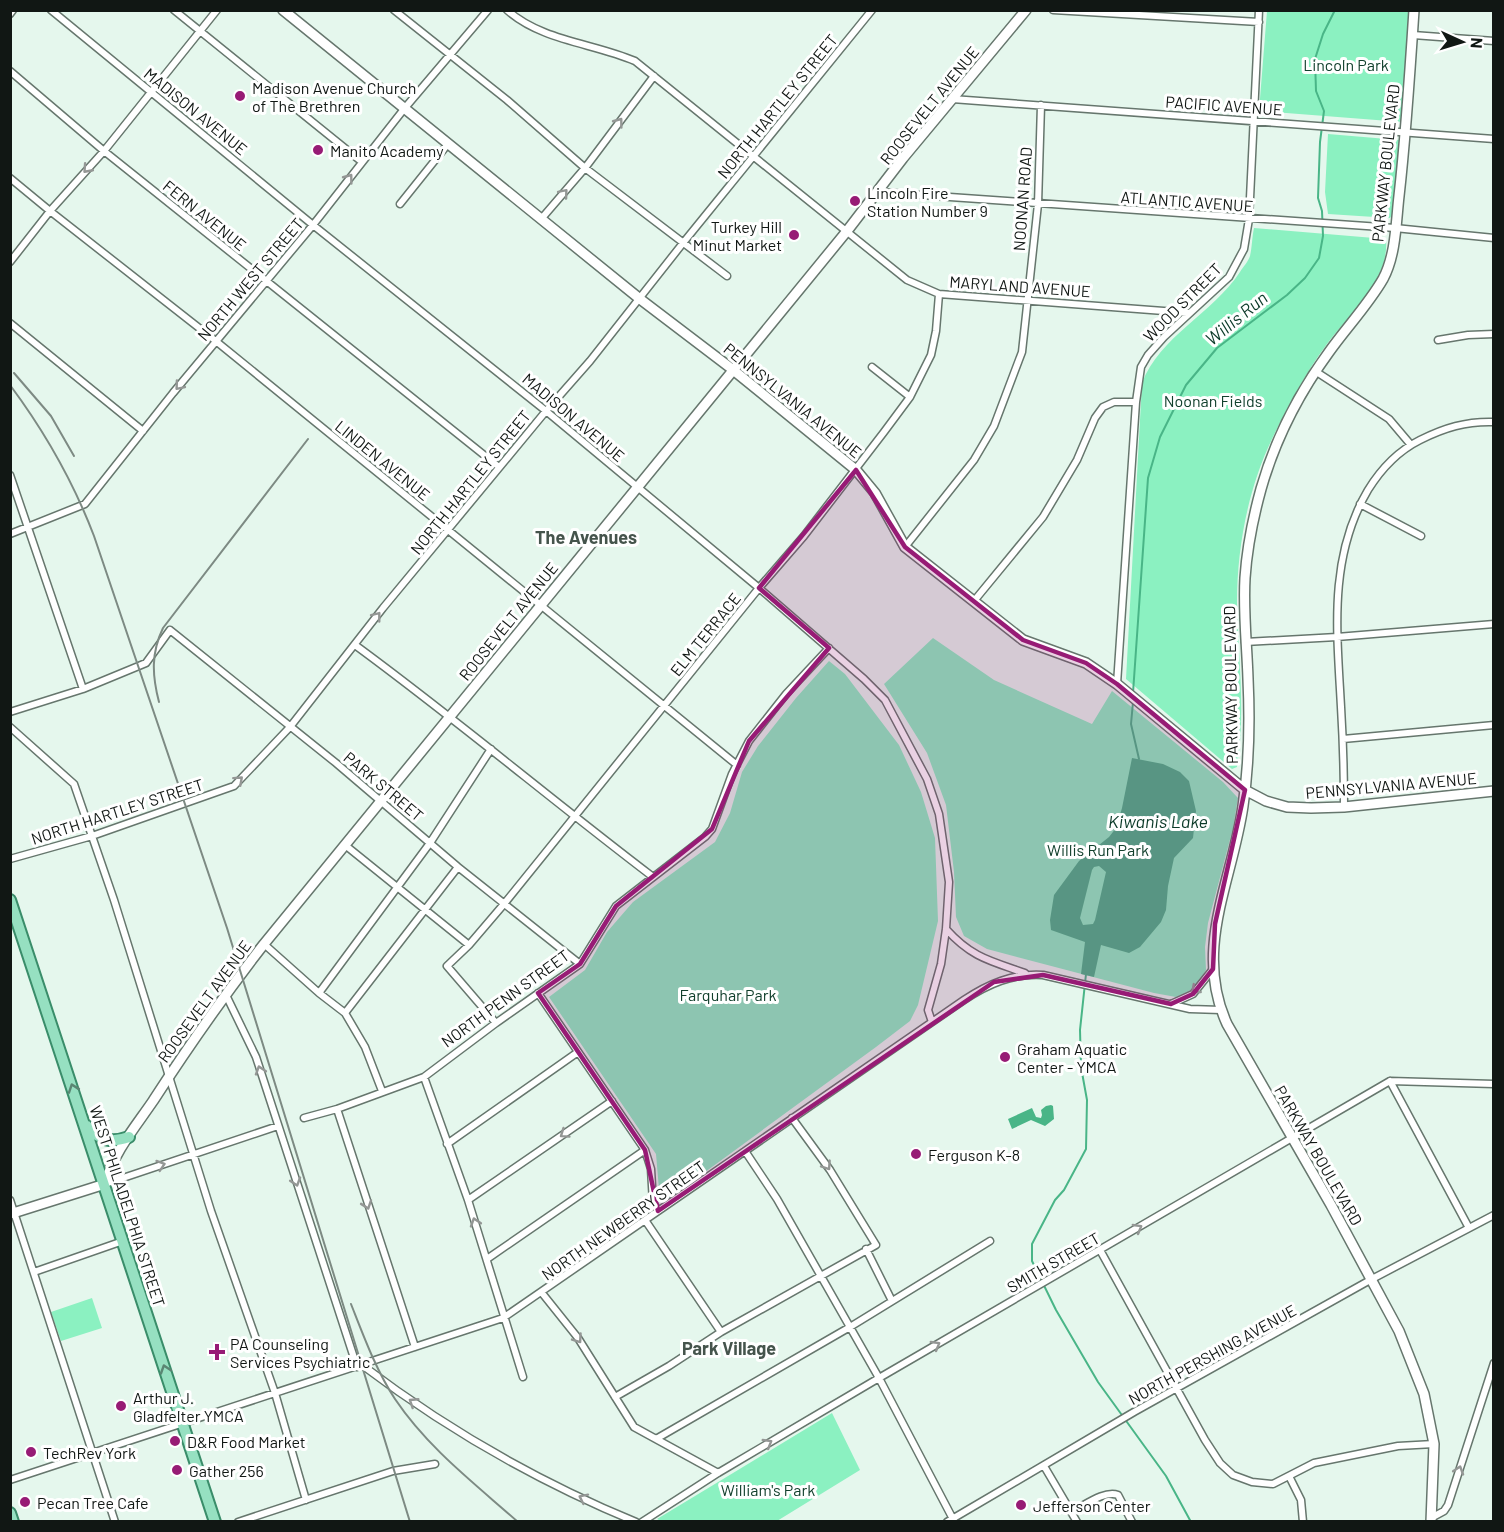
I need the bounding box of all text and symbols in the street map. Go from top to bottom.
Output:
north arrow [1432,12,1492,72]
street label: NORTH HARTLEY STREET [713,30,841,182]
text: N [1468,37,1487,49]
street label: ROOSEVELT AVENUE [876,42,982,168]
park label: Lincoln Park [1303,55,1389,74]
street label: MADISON AVENUE [141,64,251,158]
place label: Madison Avenue Church of The Brethren [252,78,416,115]
street label: PARKWAY BOULEVARD [1367,83,1403,243]
marker: Madison Avenue Church of The Brethren [233,89,247,103]
street label: PACIFIC AVENUE [1165,91,1283,119]
one-way arrow [612,117,623,128]
place label: Manito Academy [330,141,444,160]
marker: Manito Academy [311,143,325,157]
street label: NOONAN ROAD [1009,146,1035,252]
one-way arrow [83,162,94,173]
one-way arrow [341,174,352,185]
street label: FERN AVENUE [160,176,250,254]
place label: Lincoln Fire Station Number 9 [867,183,988,220]
street label: ATLANTIC AVENUE [1120,187,1254,215]
one-way arrow [556,189,567,200]
marker: Lincoln Fire Station Number 9 [848,194,862,208]
street label: NORTH WEST STREET [193,214,307,344]
place label: Turkey Hill Minut Market [693,217,782,254]
marker: Turkey Hill Minut Market [787,228,801,242]
street label: WOOD STREET [1139,259,1225,345]
street label: MARYLAND AVENUE [949,272,1091,300]
water label: Willis Run [1200,286,1272,350]
street label: PENNSYLVANIA AVENUE [720,339,866,461]
street label: MADISON AVENUE [519,369,629,465]
one-way arrow [175,379,186,390]
park label: Noonan Fields [1164,391,1262,410]
street label: NORTH HARTLEY STREET [406,406,534,558]
street label: LINDEN AVENUE [332,416,434,504]
district label: The Avenues [535,526,637,548]
street label: ROOSEVELT AVENUE [455,558,561,684]
street label: ELM TERRACE [666,589,744,679]
street label: PARKWAY BOULEVARD [1219,606,1241,764]
one-way arrow [370,611,381,622]
street label: PARK STREET [340,747,428,825]
street label: PENNSYLVANIA AVENUE [1305,768,1477,802]
street label: NORTH HARTLEY STREET [29,774,205,848]
one-way arrow [232,776,242,787]
water label: Kiwanis Lake [1108,810,1208,832]
park label: Willis Run Park [1047,840,1149,859]
street label: ROOSEVELT AVENUE [153,936,255,1066]
street label: NORTH PENN STREET [437,945,573,1051]
one-way arrow [1191,983,1202,994]
park label: Farquhar Park [679,985,777,1004]
place label: Graham Aquatic Center - YMCA [1017,1039,1127,1076]
marker: Graham Aquatic Center - YMCA [998,1050,1012,1064]
one-way arrow [255,1065,267,1076]
street label: PARKWAY BOULEVARD [1271,1082,1367,1228]
one-way arrow [68,1083,81,1094]
street label: WEST PHILADELPHIA STREET [86,1103,170,1309]
one-way arrow [559,1127,570,1138]
place label: Ferguson K-8 [928,1145,1020,1164]
marker: Ferguson K-8 [909,1147,923,1161]
street label: NORTH NEWBERRY STREET [538,1156,708,1284]
one-way arrow [819,1159,830,1170]
one-way arrow [155,1160,166,1173]
one-way arrow [289,1176,301,1186]
one-way arrow [360,1199,373,1210]
one-way arrow [470,1217,482,1228]
one-way arrow [1132,1224,1142,1235]
street label: SMITH STREET [1003,1228,1103,1296]
street label: NORTH PERSHING AVENUE [1125,1300,1299,1408]
one-way arrow [571,1332,582,1343]
place label: PA Counseling Services Psychiatric [230,1334,370,1371]
district label: Park Village [682,1337,776,1359]
one-way arrow [930,1340,940,1352]
marker: PA Counseling Services Psychiatric [208,1343,226,1361]
one-way arrow [160,1364,172,1375]
place label: Arthur J. Gladfelter YMCA [133,1388,244,1425]
one-way arrow [409,1397,419,1409]
marker: Arthur J. Gladfelter YMCA [114,1399,128,1413]
place label: D&R Food Market [187,1432,306,1451]
marker: D&R Food Market [168,1434,182,1448]
one-way arrow [762,1439,772,1451]
place label: TechRev York [43,1443,136,1462]
marker: TechRev York [24,1445,38,1459]
place label: Gather 256 [189,1461,264,1480]
marker: Gather 256 [170,1463,184,1477]
one-way arrow [1452,1465,1464,1476]
park label: William's Park [721,1480,815,1499]
place label: Pecan Tree Cafe [37,1493,148,1512]
one-way arrow [578,1494,589,1505]
marker: Pecan Tree Cafe [18,1495,32,1509]
place label: Jefferson Center [1033,1496,1151,1515]
marker: Jefferson Center [1014,1498,1028,1512]

